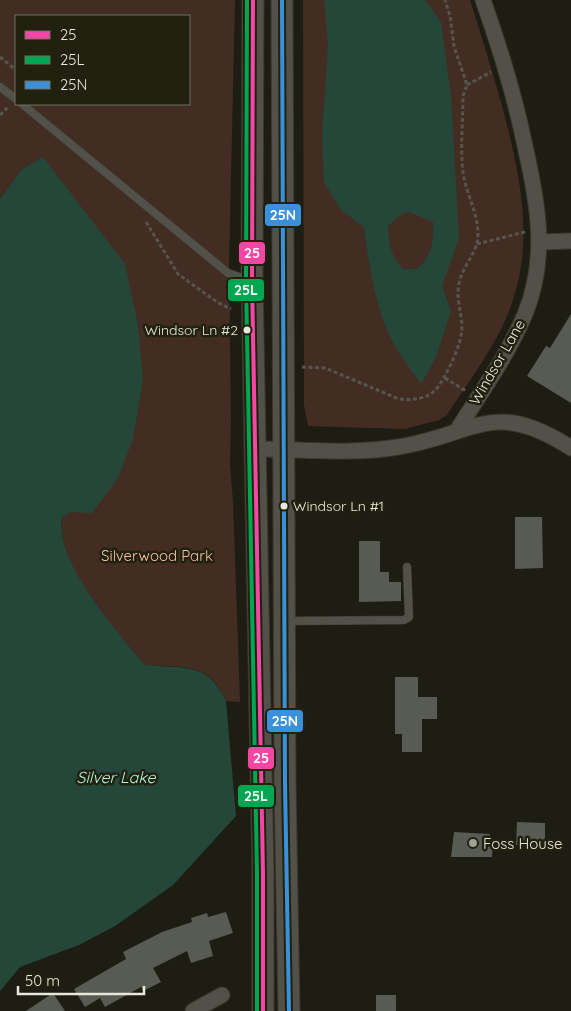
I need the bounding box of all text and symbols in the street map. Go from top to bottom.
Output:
legend [15,15,190,105]
text: 25 [60,25,77,44]
text: 25L [60,50,84,69]
text: 25N [60,75,87,94]
line badge: 25N [264,203,302,227]
text: 25N [270,206,296,224]
line badge: 25 [238,241,266,265]
text: 25 [244,244,260,262]
line badge: 25L [227,278,265,302]
text: 25L [234,281,258,299]
street label: Windsor Lane [465,316,529,408]
place label: Windsor Ln #2 [144,321,238,339]
marker: Windsor Ln #2 [242,325,252,335]
place label: Windsor Ln #1 [293,497,384,515]
marker: Windsor Ln #1 [279,501,289,511]
park label: Silverwood Park [101,546,213,565]
line badge: 25N [266,709,304,733]
text: 25N [272,712,298,730]
line badge: 25 [247,746,275,770]
text: 25 [253,749,269,767]
water label: Silver Lake [76,767,157,787]
line badge: 25L [237,784,275,808]
text: 25L [244,787,268,805]
place label: Foss House [483,834,562,853]
marker: Foss House [467,837,479,849]
scale bar [18,964,144,996]
text: 50 m [25,971,60,990]

